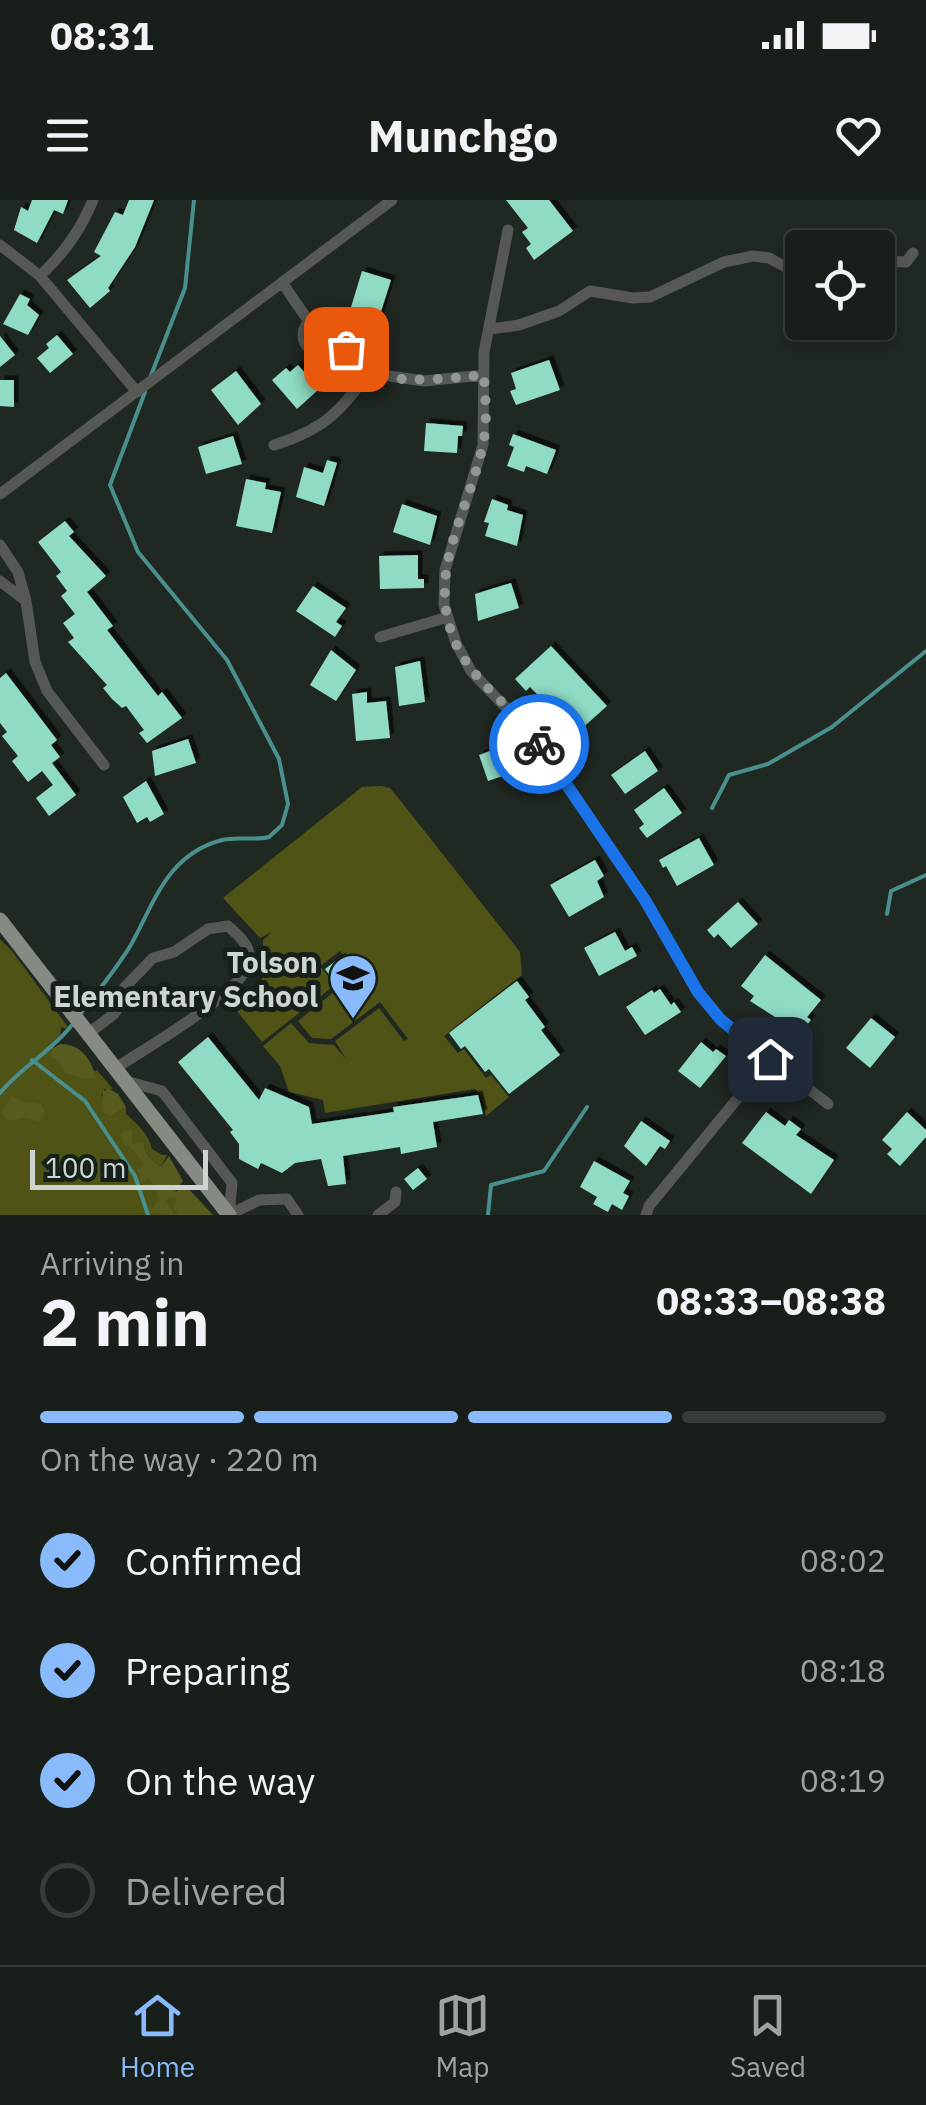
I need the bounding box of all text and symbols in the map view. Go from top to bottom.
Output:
text: 08:31 [50,11,154,60]
text: Munchgo [368,106,558,164]
icon: menu [40,108,95,163]
icon: heart [831,108,886,163]
map controls [785,230,895,340]
button: locate [785,230,895,340]
pin [304,307,389,392]
icon: bag [319,322,374,377]
courier [489,694,589,794]
icon: bike [512,717,567,772]
place label: Tolson Elementary School [53,942,318,1015]
school or university icon: Tolson Elementary School [327,952,379,1020]
pin [728,1017,813,1102]
icon: home [743,1032,798,1087]
scale bar [30,1145,208,1190]
text: 100 m [45,1149,126,1186]
text: Arriving in [40,1242,185,1284]
text: 08:33–08:38 [656,1276,886,1325]
text: 2 min [40,1279,210,1364]
text: On the way · 220 m [40,1438,319,1480]
icon: check [40,1533,95,1588]
text: Confirmed [125,1536,303,1585]
text: 08:02 [800,1539,886,1581]
icon: check [40,1643,95,1698]
text: Preparing [125,1646,290,1695]
text: 08:18 [800,1649,886,1691]
icon: check [40,1753,95,1808]
text: On the way [125,1756,315,1805]
text: 08:19 [800,1759,886,1801]
text: Delivered [125,1866,287,1915]
tab: Home [120,1988,195,2085]
tab: Map [435,1988,490,2085]
tab: Saved [730,1988,806,2085]

